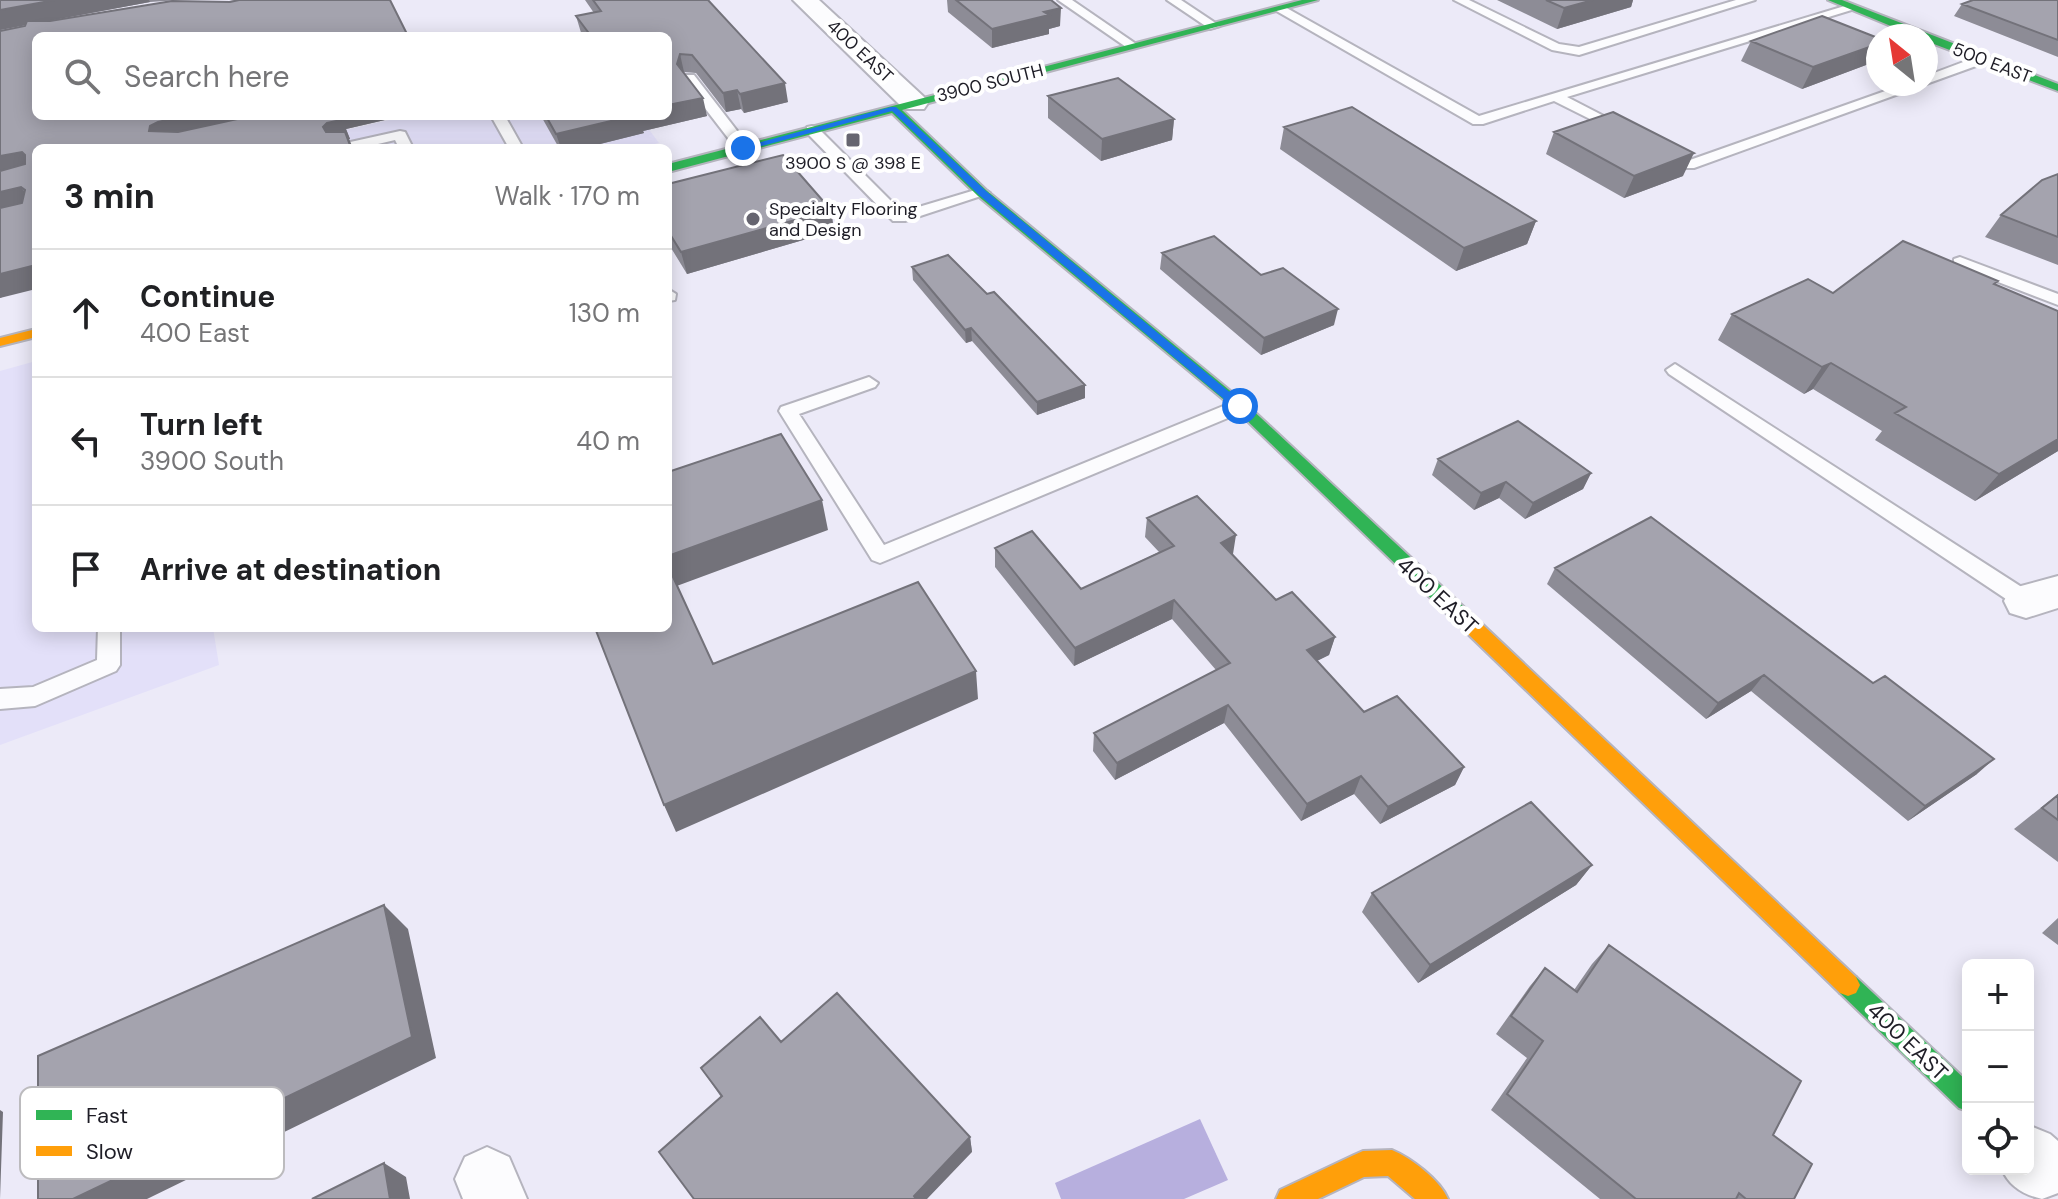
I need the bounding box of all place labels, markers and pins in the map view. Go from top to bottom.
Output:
marker: 3900 S @ 398 E [844,131,862,149]
place label: 3900 S @ 398 E [785,151,921,175]
place label: Specialty Flooring and Design [769,197,918,242]
marker: Specialty Flooring and Design [744,210,762,228]

